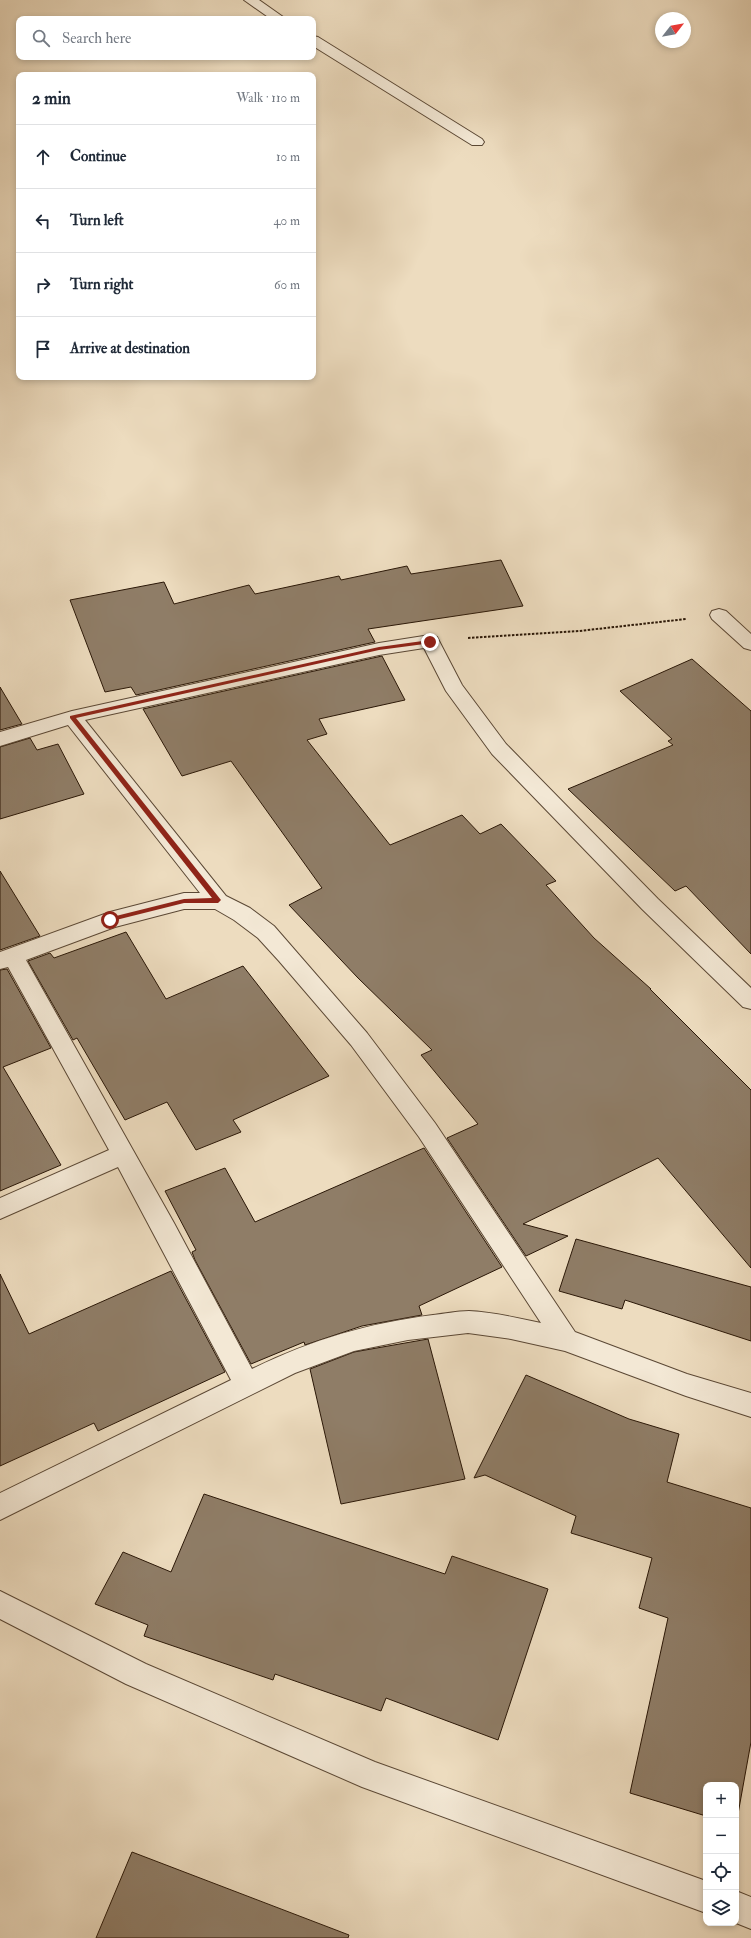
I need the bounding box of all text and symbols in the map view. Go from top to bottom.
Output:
north arrow [655,12,691,48]
search box [16,16,316,60]
icon: search [30,27,52,49]
text: Search here [62,29,131,48]
text: 2 min [32,88,71,109]
text: Walk · 110 m [236,90,300,106]
icon: ahead [32,146,54,168]
text: Continue [70,147,126,166]
text: 10 m [276,149,300,165]
icon: left [32,210,54,232]
text: Turn left [70,211,124,230]
text: 40 m [274,213,300,229]
icon: right [32,274,54,296]
text: Turn right [70,275,133,294]
text: 60 m [274,277,300,293]
icon: arrive [32,338,54,360]
text: Arrive at destination [70,339,190,358]
route end [421,633,439,651]
route start [101,911,119,929]
map controls [703,1782,739,1926]
button: + [703,1782,739,1818]
button: − [703,1818,739,1854]
button: locate [703,1854,739,1890]
button: layers [703,1890,739,1926]

